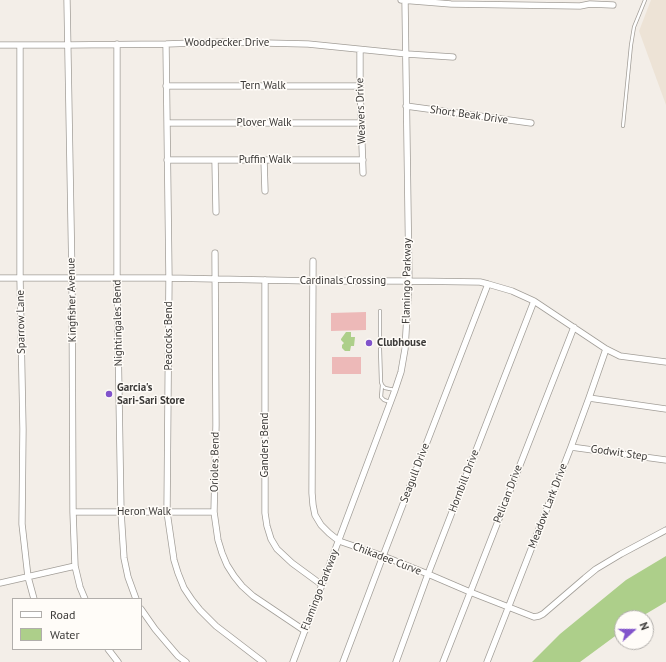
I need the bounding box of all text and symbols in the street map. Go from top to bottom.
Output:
street label: Woodpecker Drive [185,36,269,50]
street label: Weavers Drive [353,78,369,144]
street label: Tern Walk [240,79,286,93]
street label: Short Beak Drive [429,103,509,127]
street label: Plover Walk [236,116,292,130]
street label: Puffin Walk [239,153,291,167]
street label: Flamingo Parkway [400,238,414,324]
street label: Kingfisher Avenue [65,257,79,343]
street label: Cardinals Crossing [300,274,386,288]
street label: Nightingales Bend [111,280,125,366]
street label: Sparrow Lane [14,290,28,354]
street label: Peacocks Bend [162,301,176,371]
place label: Clubhouse [377,336,426,350]
marker: Clubhouse [364,338,374,348]
place label: Garcia's Sari-Sari Store [117,381,185,407]
marker: Garcia's Sari-Sari Store [104,389,114,399]
street label: Ganders Bend [258,413,272,477]
street label: Orioles Bend [208,432,222,492]
street label: Seagull Drive [398,441,432,505]
street label: Godwit Step [590,442,648,464]
street label: Hornbill Drive [446,448,482,514]
street label: Meadow Lark Drive [526,462,570,550]
street label: Pelican Drive [491,463,525,525]
street label: Heron Walk [117,505,171,519]
street label: Chikadee Curve [351,540,423,578]
street label: Flamingo Parkway [298,548,342,632]
legend [12,598,142,650]
text: Road [50,607,75,622]
north arrow [614,610,654,650]
text: N [636,620,652,632]
text: Water [50,627,80,642]

